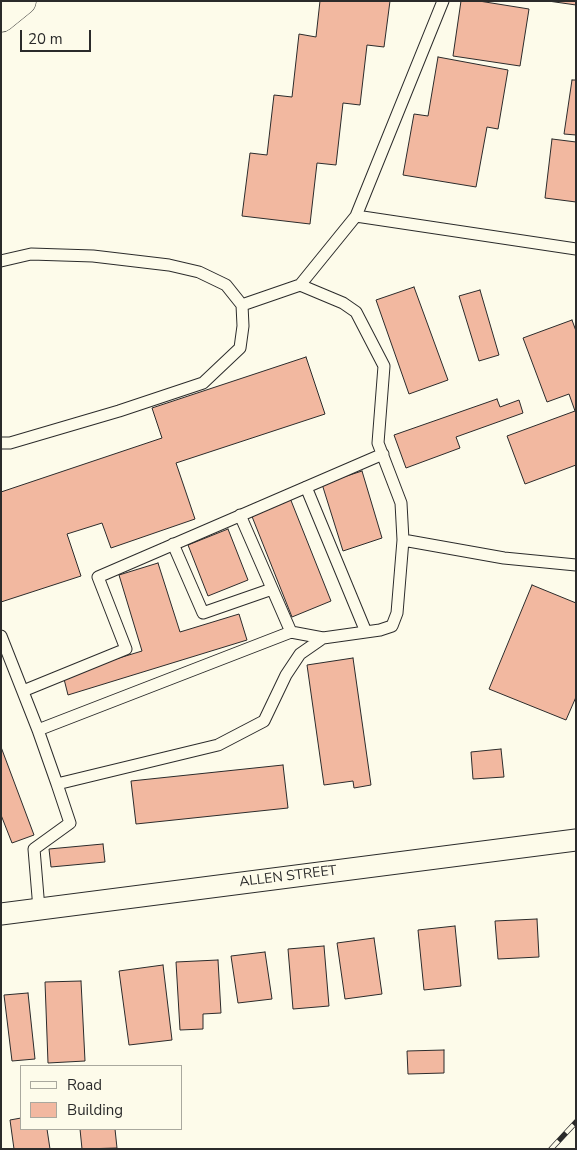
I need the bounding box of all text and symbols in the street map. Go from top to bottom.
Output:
scale bar [22,20,94,52]
text: 20 m [28,29,63,49]
street label: ALLEN STREET [238,863,338,891]
legend [20,1065,182,1130]
text: Road [67,1075,102,1095]
text: Building [67,1100,123,1120]

